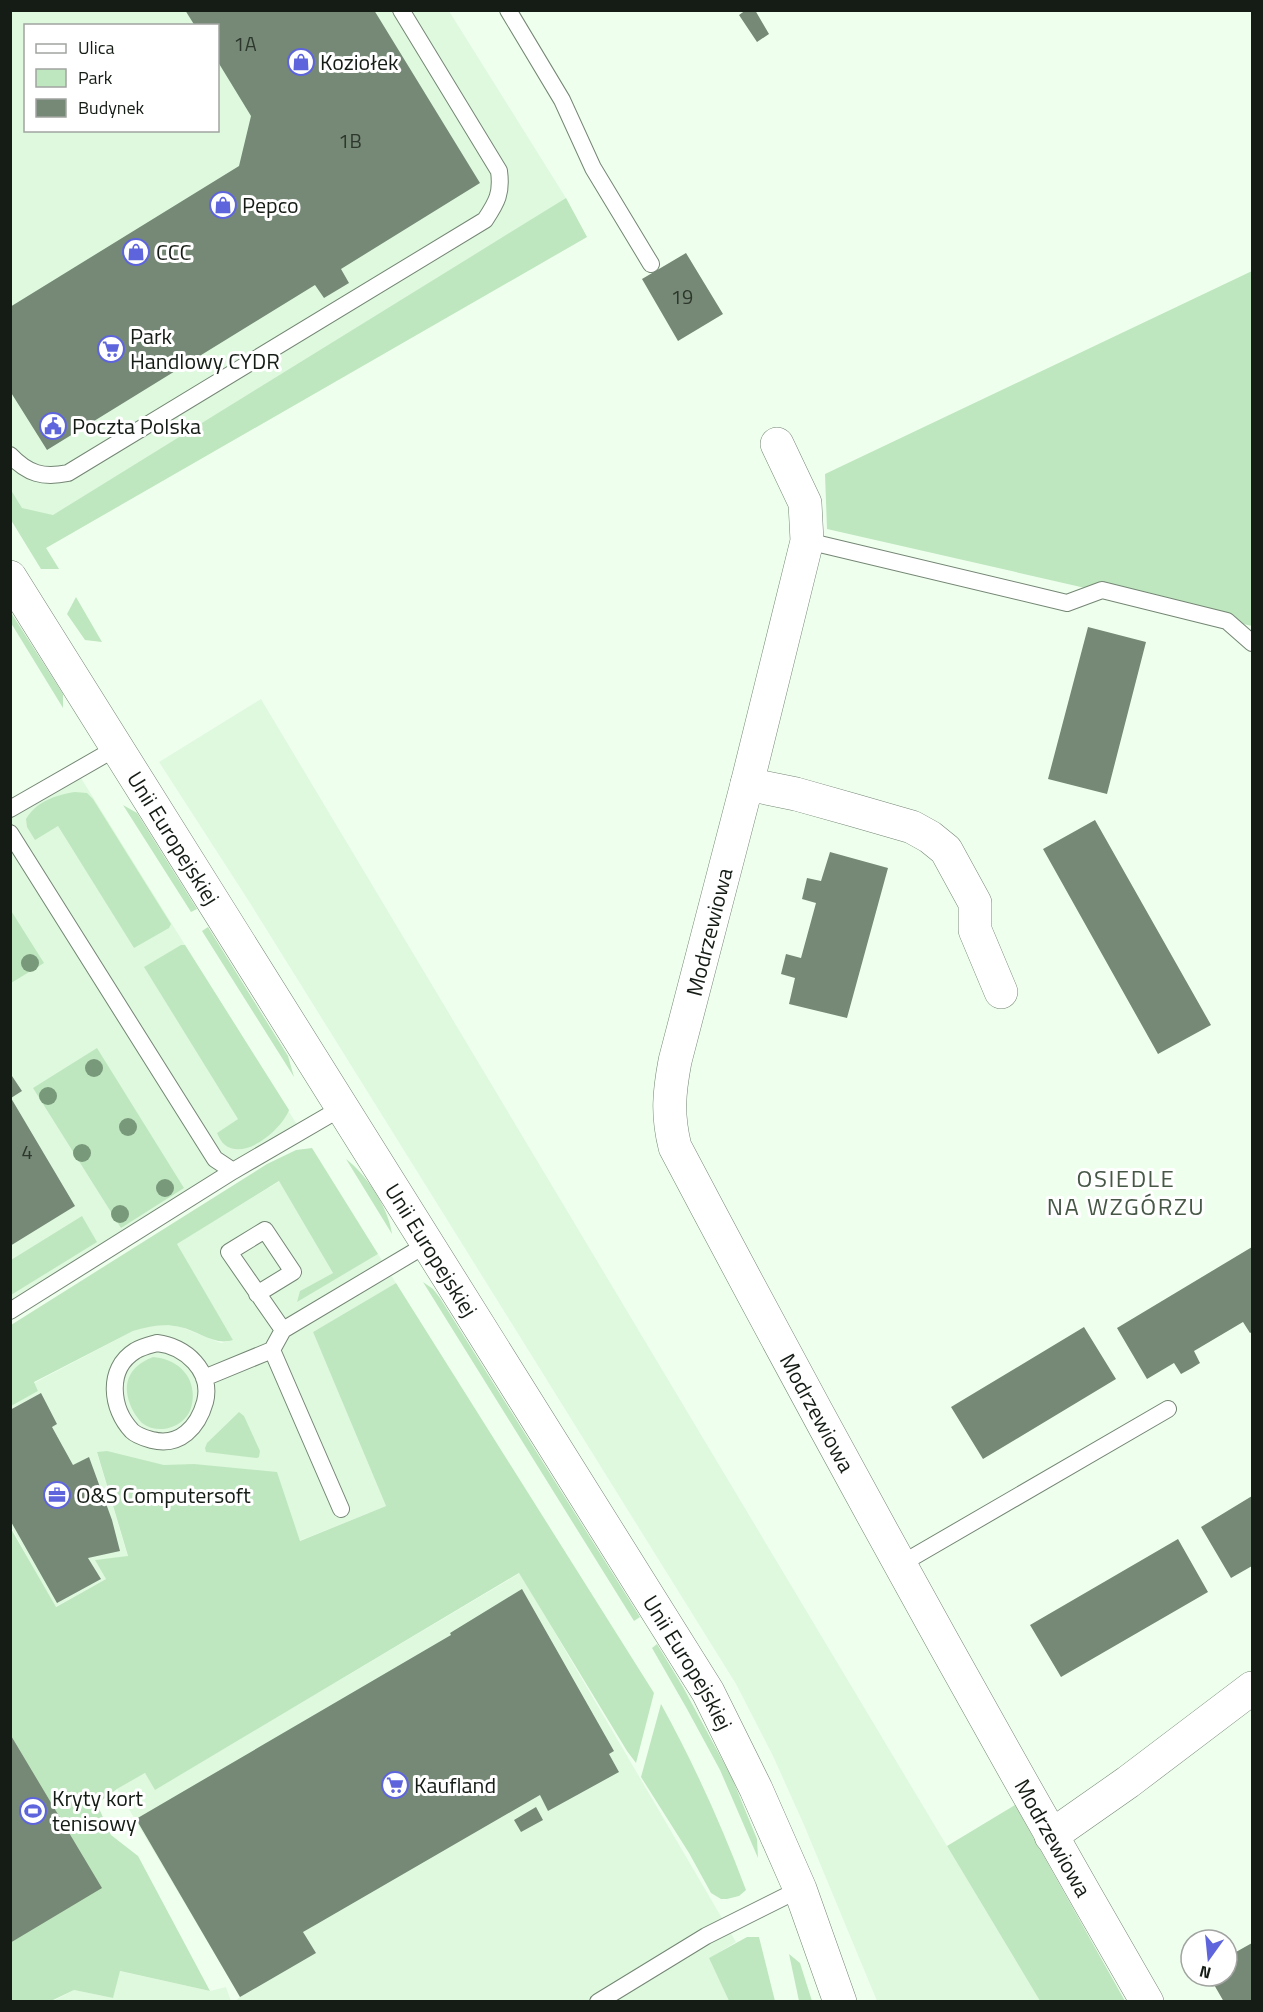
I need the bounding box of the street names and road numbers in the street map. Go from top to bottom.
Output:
street label: Unii Europejskiej [119,764,228,912]
street label: Modrzewiowa [677,864,741,1000]
street label: Unii Europejskiej [376,1176,486,1324]
street label: Modrzewiowa [771,1347,863,1479]
street label: Unii Europejskiej [634,1588,741,1736]
street label: Modrzewiowa [1006,1772,1100,1903]

